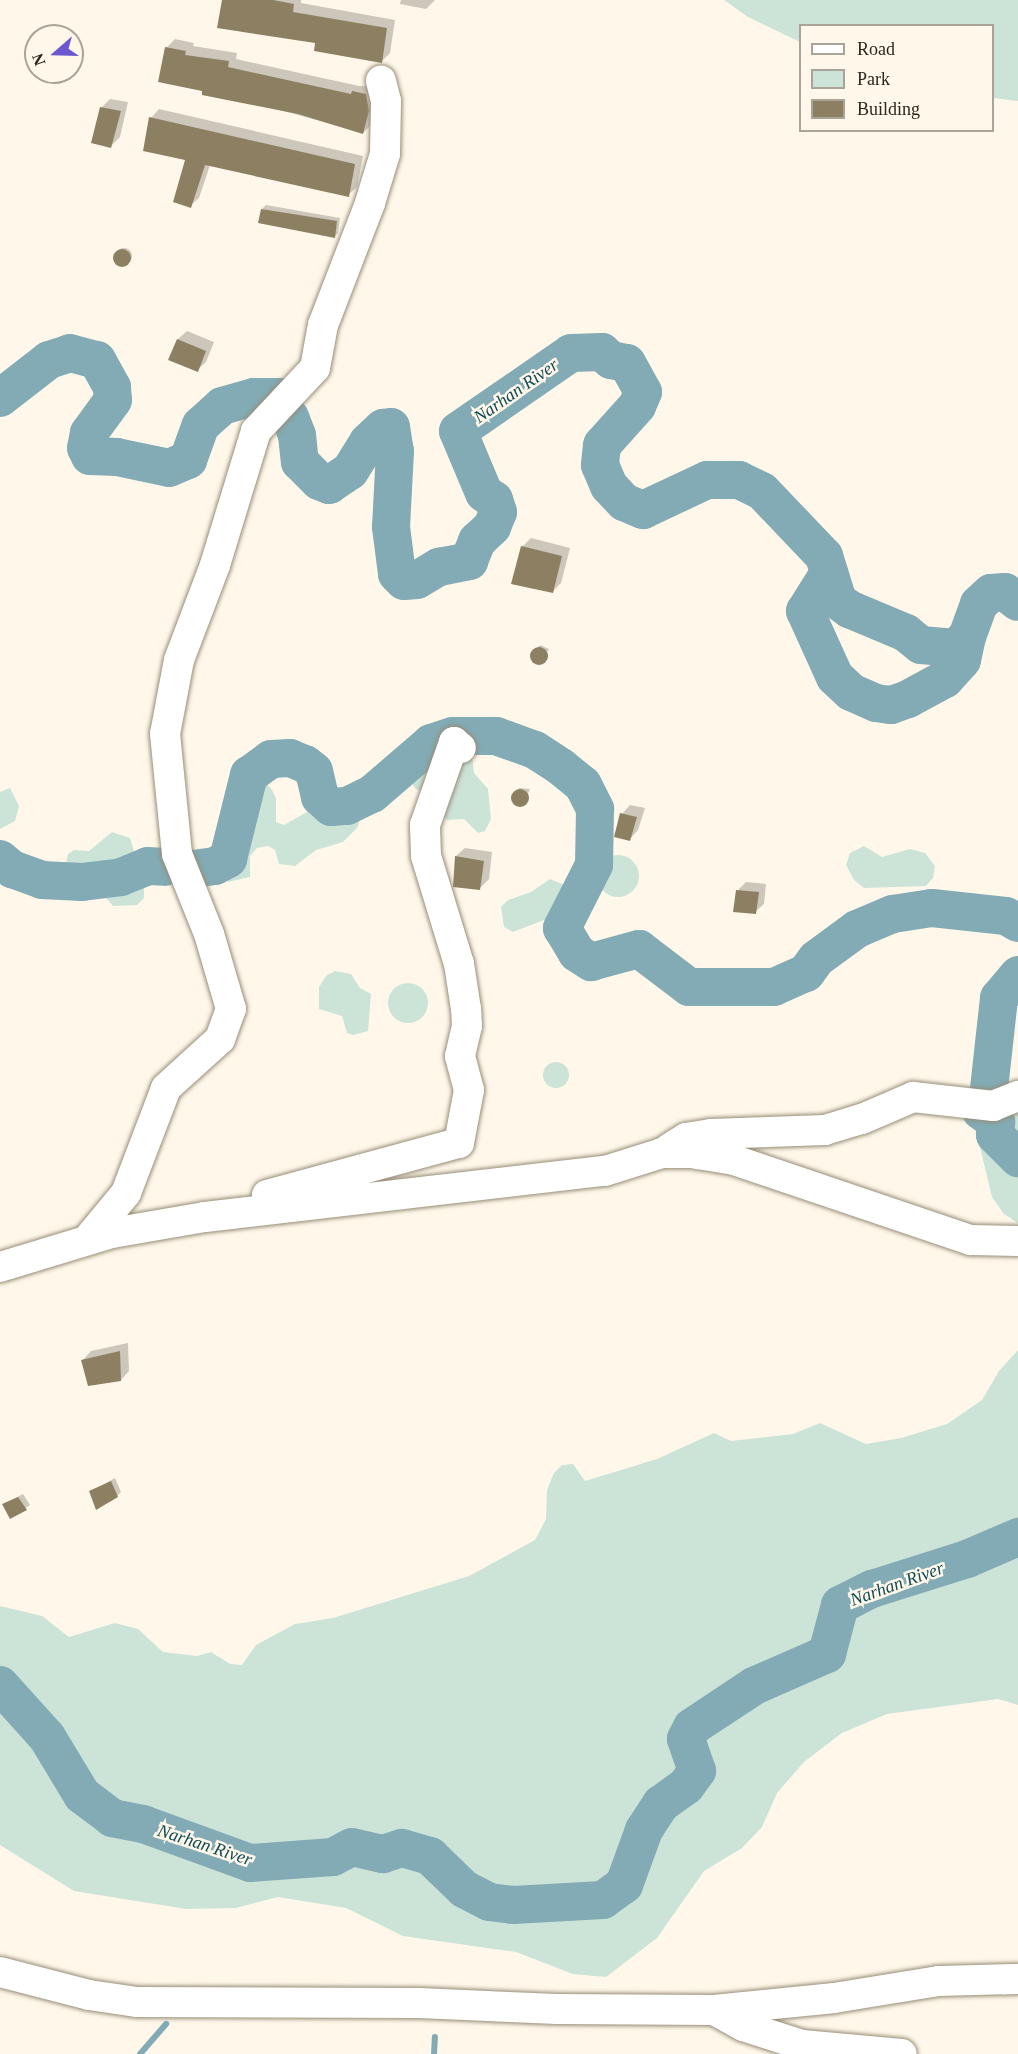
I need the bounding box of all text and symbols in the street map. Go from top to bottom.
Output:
north arrow [24,24,84,84]
legend [799,24,994,132]
text: Road [857,39,895,59]
text: N [29,51,48,68]
text: Park [857,69,890,89]
text: Building [857,99,920,119]
water label: Narhan River [470,354,562,428]
water label: Narhan River [847,1557,947,1611]
water label: Narhan River [155,1820,255,1870]

